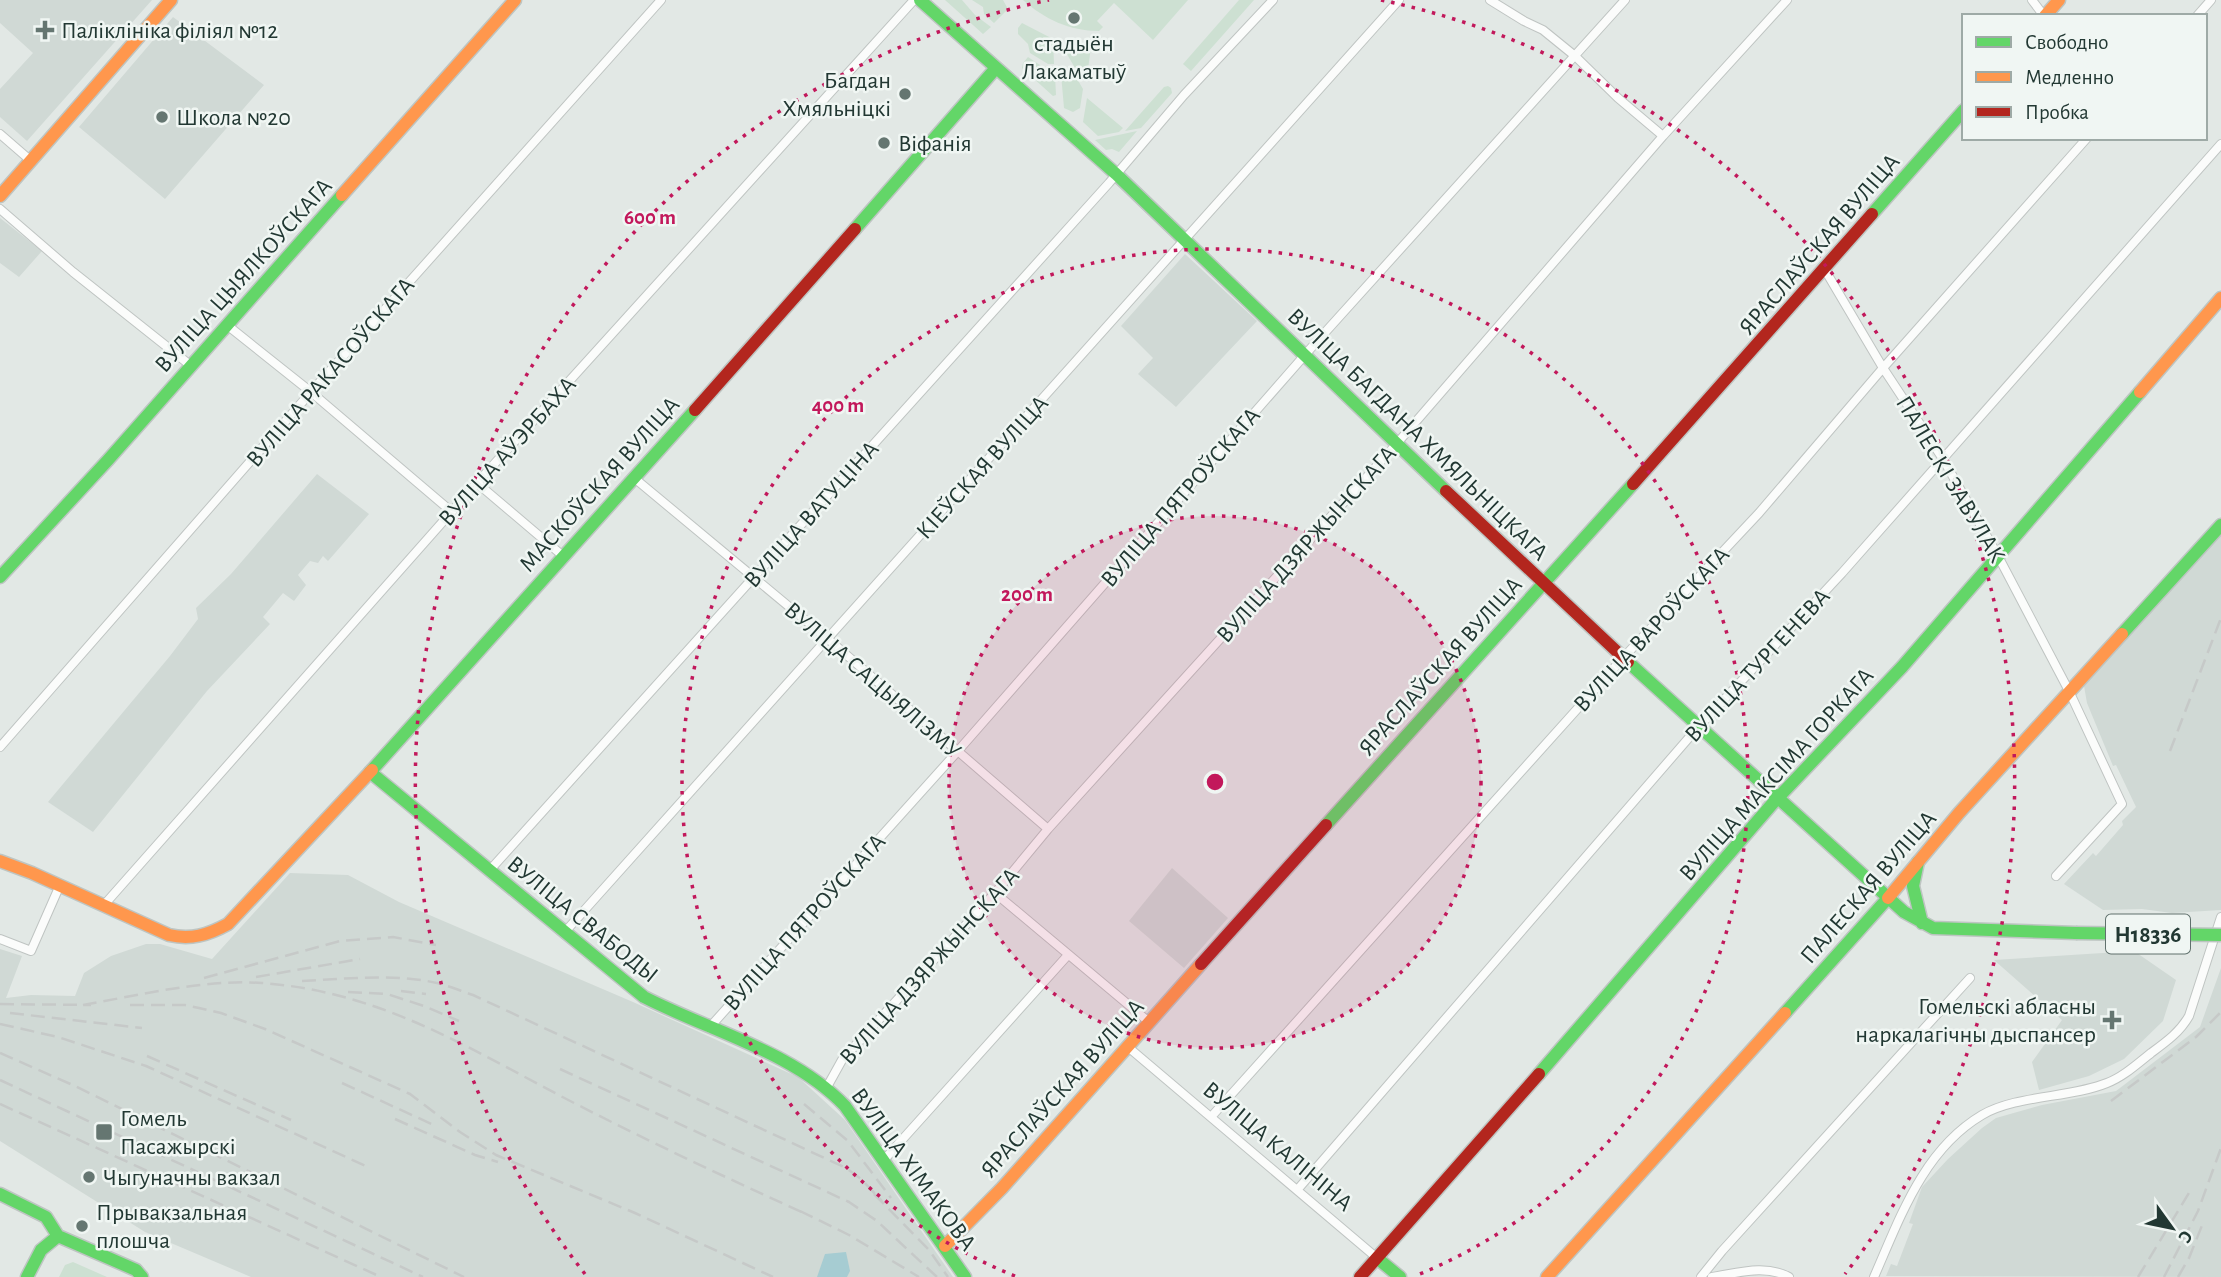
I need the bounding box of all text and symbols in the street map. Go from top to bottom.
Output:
marker: стадыён Лакаматыў [1066,10,1082,26]
legend [1962,14,2207,140]
place label: Паліклініка філіял №12 [61,19,278,43]
marker: Паліклініка філіял №12 [35,20,55,40]
place label: стадыён Лакаматыў [1022,32,1127,84]
text: Свободно [2025,32,2109,53]
text: Медленно [2025,67,2114,88]
place label: Багдан Хмяльніцкі [783,69,891,121]
marker: Багдан Хмяльніцкі [897,86,913,102]
text: Пробка [2025,102,2089,123]
place label: Школа №20 [176,106,291,130]
marker: Школа №20 [154,109,170,125]
place label: Віфанія [898,132,972,156]
marker: Віфанія [876,135,892,151]
street label: ЯРАСЛАЎСКАЯ ВУЛІЦА [1735,150,1905,340]
street label: ВУЛІЦА ЦЫЯЛКОЎСКАГА [151,174,337,377]
text: 600 m [624,207,676,228]
street label: ВУЛІЦА РАКАСОЎСКАГА [242,273,419,472]
street label: ВУЛІЦА БАГДАНА ХМЯЛЬНІЦКАГА [1283,304,1552,565]
street label: ВУЛІЦА АЎЭРБАХА [435,372,581,531]
street label: КІЕЎСКАЯ ВУЛІЦА [912,391,1053,544]
street label: ПАЛЕСКІ ЗАВУЛАК [1891,392,2009,567]
street label: МАСКОЎСКАЯ ВУЛІЦА [515,393,684,577]
text: 400 m [812,395,864,416]
street label: ВУЛІЦА ПЯТРОЎСКАГА [1097,403,1265,592]
street label: ВУЛІЦА ВАТУЦІНА [740,437,884,593]
street label: ВУЛІЦА ДЗЯРЖЫНСКАГА [1212,442,1401,648]
street label: ВУЛІЦА ВАРОЎСКАГА [1569,542,1734,717]
street label: ЯРАСЛАЎСКАЯ ВУЛІЦА [1355,573,1527,761]
text: 200 m [1001,584,1053,605]
street label: ВУЛІЦА ТУРГЕНЕВА [1681,584,1835,747]
street label: ВУЛІЦА САЦЫЯЛІЗМУ [780,598,966,764]
street label: ВУЛІЦА МАКСІМА ГОРКАГА [1675,664,1878,886]
centre of rings [1203,770,1227,794]
street label: ПАЛЕСКАЯ ВУЛІЦА [1796,807,1941,969]
street label: ВУЛІЦА ПЯТРОЎСКАГА [719,830,890,1016]
street label: ВУЛІЦА СВАБОДЫ [502,852,662,988]
street label: ВУЛІЦА ДЗЯРЖЫНСКАГА [835,864,1024,1070]
road number: Н18336 [2106,914,2190,953]
street label: ЯРАСЛАЎСКАЯ ВУЛІЦА [977,995,1149,1183]
place label: Гомельскі абласны наркалагічны дыспансер [1855,995,2096,1047]
marker: Гомельскі абласны наркалагічны дыспансер [2102,1010,2122,1030]
street label: ВУЛІЦА КАЛІНІНА [1198,1077,1357,1216]
street label: ВУЛІЦА ХІМАКОВА [846,1084,980,1255]
place label: Гомель Пасажырскі [120,1107,236,1159]
marker: Гомель Пасажырскі [94,1122,114,1142]
place label: Чыгуначны вакзал [103,1166,281,1190]
marker: Чыгуначны вакзал [81,1169,97,1185]
north arrow [2137,1193,2207,1263]
place label: Прывакзальная плошча [96,1201,248,1253]
marker: Прывакзальная плошча [74,1218,90,1234]
text: С [2174,1227,2196,1246]

